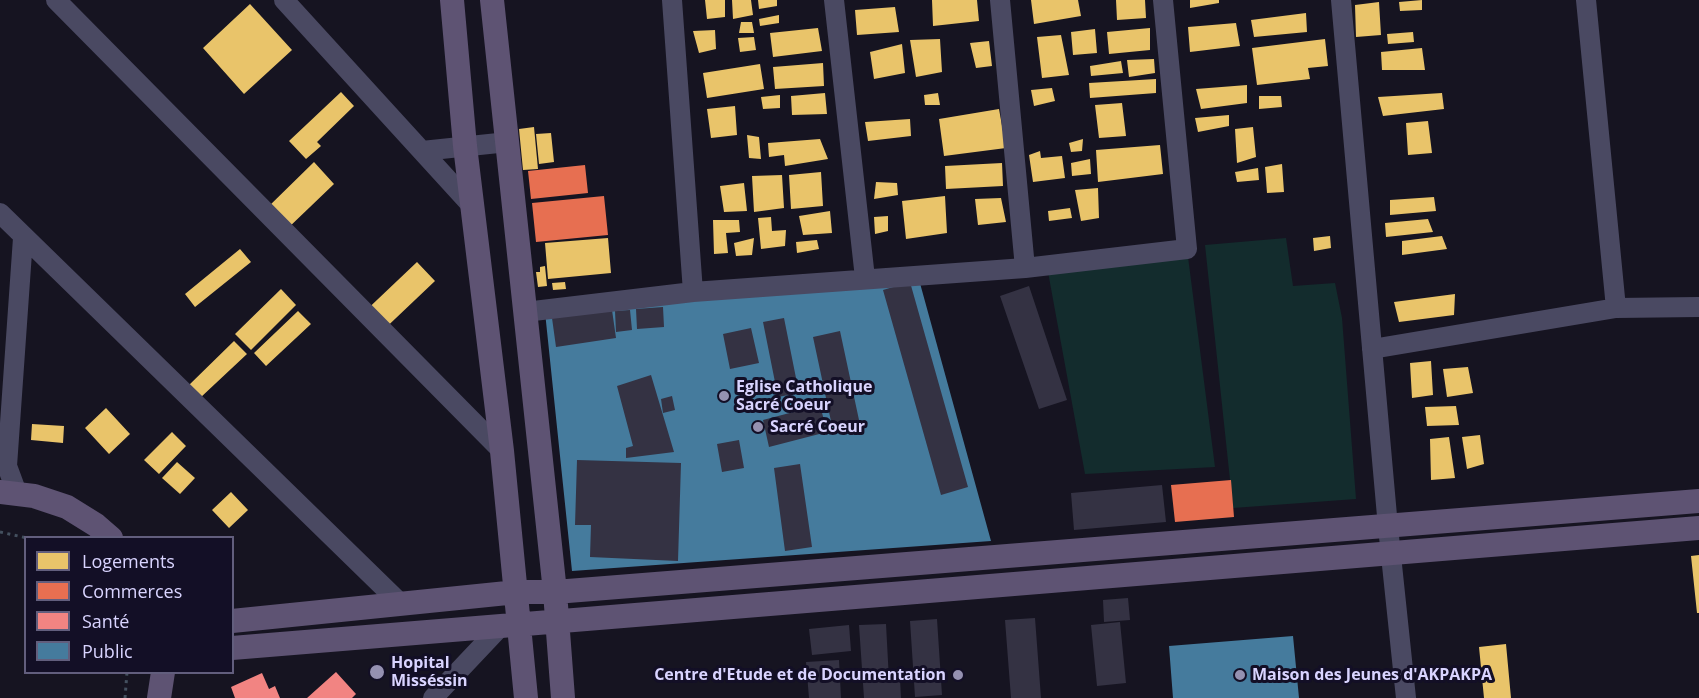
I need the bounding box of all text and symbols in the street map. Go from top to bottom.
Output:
place label: Eglise Catholique Sacré Coeur [736,377,872,415]
marker: Eglise Catholique Sacré Coeur [717,389,731,403]
place label: Sacré Coeur [770,417,865,437]
marker: Sacré Coeur [751,420,765,434]
legend [24,536,234,674]
text: Logements [82,549,175,573]
text: Commerces [82,579,182,603]
text: Santé [82,609,129,633]
text: Public [82,639,133,663]
place label: Hopital Misséssin [391,653,468,691]
marker: Hopital Misséssin [368,663,386,681]
place label: Centre d'Etude et de Documentation [654,665,946,685]
place label: Maison des Jeunes d'AKPAKPA [1252,665,1492,685]
marker: Centre d'Etude et de Documentation [951,668,965,682]
marker: Maison des Jeunes d'AKPAKPA [1233,668,1247,682]

